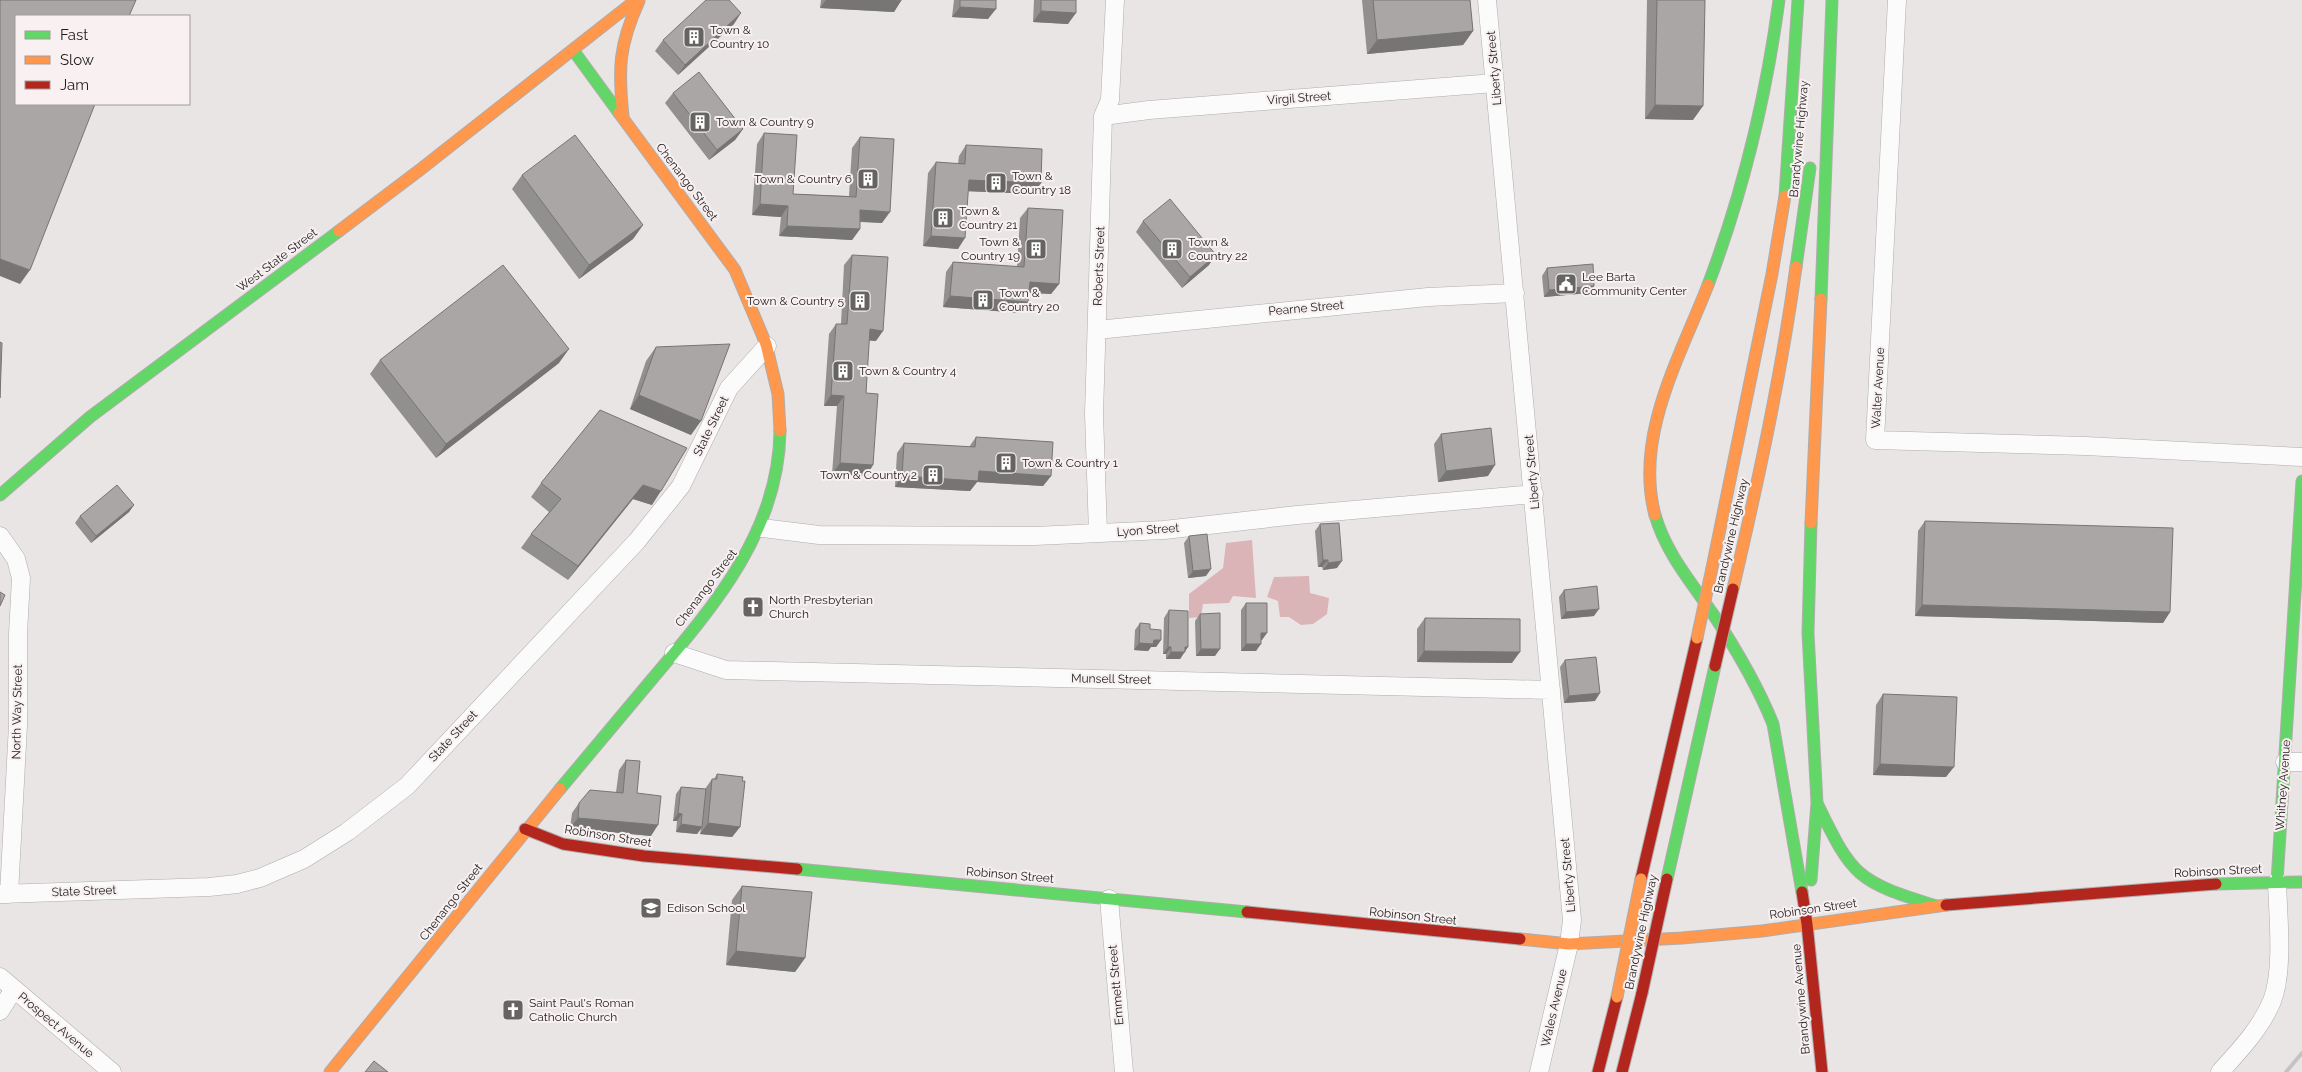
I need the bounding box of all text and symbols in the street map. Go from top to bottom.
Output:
legend [15,15,190,105]
place label: Town & Country 10 [710,23,769,51]
building icon: Town & Country 10 [682,25,706,49]
text: Fast [60,26,88,44]
street label: Liberty Street [1484,30,1504,106]
text: Slow [60,51,94,69]
text: Jam [60,76,89,94]
street label: Brandywine Highway [1787,79,1811,198]
street label: Virgil Street [1267,89,1331,107]
building icon: Town & Country 9 [688,110,712,134]
place label: Town & Country 9 [716,115,814,129]
street label: Chenango Street [653,140,721,224]
building icon: Town & Country 6 [856,167,880,191]
place label: Town & Country 18 [1012,169,1071,197]
building icon: Town & Country 18 [984,171,1008,195]
place label: Town & Country 6 [754,172,852,186]
place label: Town & Country 21 [959,204,1017,232]
building icon: Town & Country 21 [931,206,955,230]
street label: West State Street [234,225,320,295]
street label: Roberts Street [1091,226,1107,306]
place label: Town & Country 19 [961,235,1020,263]
place label: Town & Country 22 [1188,235,1247,263]
building icon: Town & Country 19 [1024,237,1048,261]
building icon: Town & Country 22 [1160,237,1184,261]
place label: Lee Barta Community Center [1582,270,1688,298]
public building icon: Lee Barta Community Center [1554,272,1578,296]
place label: Town & Country 20 [999,286,1060,314]
building icon: Town & Country 20 [971,288,995,312]
building icon: Town & Country 5 [848,289,872,313]
place label: Town & Country 5 [747,294,844,308]
street label: Pearne Street [1268,298,1344,318]
street label: Walter Avenue [1869,347,1887,429]
building icon: Town & Country 4 [831,359,855,383]
place label: Town & Country 4 [859,364,957,378]
street label: State Street [690,394,732,458]
street label: Liberty Street [1522,434,1542,510]
building icon: Town & Country 1 [994,451,1018,475]
place label: Town & Country 1 [1022,456,1118,470]
building icon: Town & Country 2 [921,463,945,487]
place label: Town & Country 2 [820,468,917,482]
street label: Brandywine Highway [1711,477,1751,595]
street label: Lyon Street [1116,521,1180,539]
street label: Chenango Street [672,546,740,630]
place label: North Presbyterian Church [769,593,873,621]
church icon: North Presbyterian Church [741,595,765,619]
street label: North Way Street [9,664,25,760]
street label: Munsell Street [1071,671,1151,687]
street label: State Street [426,707,480,765]
street label: Whitney Avenue [2273,739,2293,831]
street label: Robinson Street [563,822,653,850]
street label: Liberty Street [1558,837,1578,913]
street label: Chenango Street [417,861,485,943]
street label: Robinson Street [2174,862,2262,880]
street label: Robinson Street [966,864,1054,886]
street label: Brandywine Highway [1622,873,1660,991]
street label: State Street [51,883,117,899]
school or university icon: Edison School [639,896,663,920]
street label: Robinson Street [1768,896,1858,922]
place label: Edison School [667,901,746,915]
street label: Robinson Street [1368,904,1458,928]
street label: Brandywine Avenue [1789,943,1813,1055]
street label: Emmett Street [1106,944,1126,1026]
street label: Wales Avenue [1538,968,1570,1048]
street label: Prospect Avenue [15,989,97,1061]
place label: Saint Paul's Roman Catholic Church [529,996,634,1024]
church icon: Saint Paul's Roman Catholic Church [501,998,525,1022]

